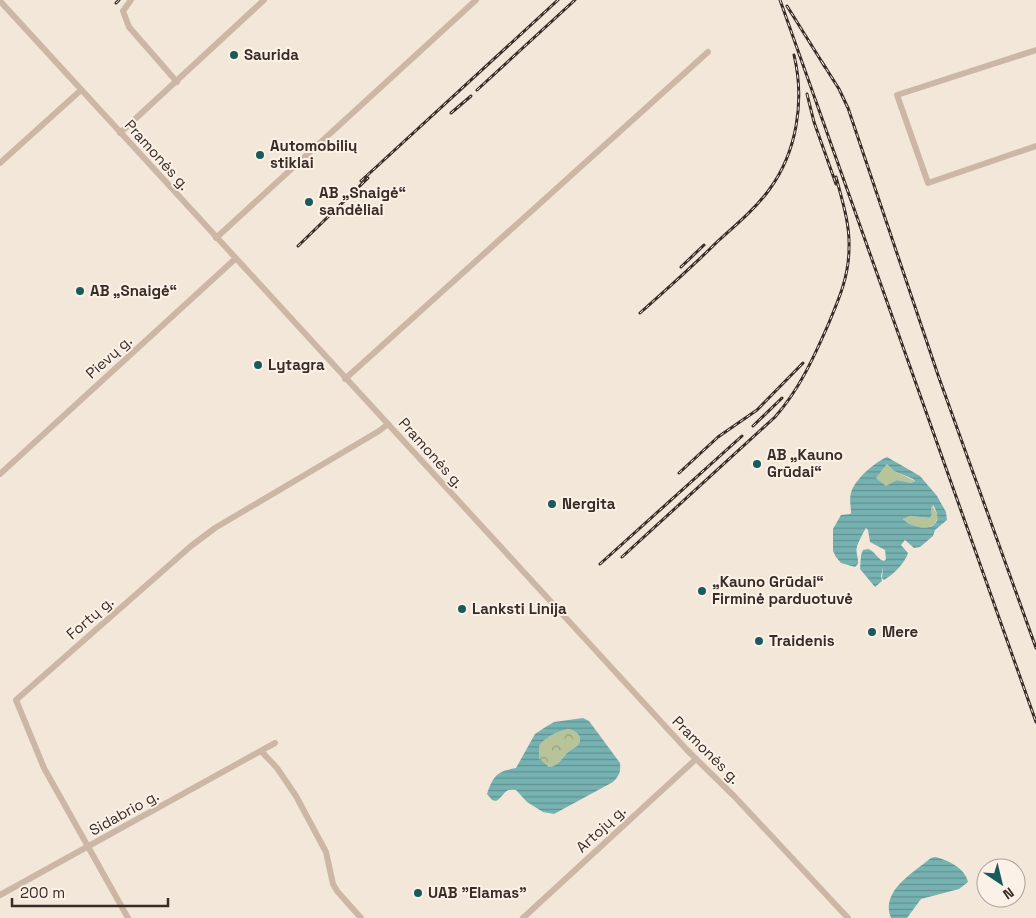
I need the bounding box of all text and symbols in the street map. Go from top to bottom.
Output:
place label: Saurida [244,45,299,64]
marker: Saurida [228,49,240,61]
street label: Pramonės g. [121,115,194,194]
place label: Automobilių stiklai [270,136,357,172]
marker: Automobilių stiklai [254,149,266,161]
place label: AB „Snaigė“ sandėliai [319,183,406,219]
marker: AB „Snaigė“ sandėliai [303,196,315,208]
place label: AB „Snaigė“ [90,281,177,300]
marker: AB „Snaigė“ [74,285,86,297]
street label: Pievų g. [82,331,136,382]
place label: Lytagra [268,355,325,374]
marker: Lytagra [252,359,264,371]
street label: Pramonės g. [395,413,468,492]
place label: AB „Kauno Grūdai“ [767,445,843,481]
marker: AB „Kauno Grūdai“ [751,458,763,470]
place label: Nergita [562,494,616,513]
marker: Nergita [546,498,558,510]
place label: „Kauno Grūdai“ Firminė parduotuvė [712,572,853,608]
marker: „Kauno Grūdai“ Firminė parduotuvė [696,585,708,597]
street label: Fortų g. [62,592,117,643]
place label: Lanksti Linija [472,599,567,618]
marker: Lanksti Linija [456,603,468,615]
place label: Mere [882,622,919,641]
marker: Mere [866,626,878,638]
place label: Traidenis [769,631,835,650]
marker: Traidenis [753,635,765,647]
street label: Pramonės g. [668,712,744,788]
street label: Sidabrio g. [86,786,162,839]
street label: Artojų g. [572,801,630,856]
north arrow [976,858,1026,908]
scale bar [12,876,169,908]
text: 200 m [20,883,65,902]
place label: UAB "Elamas" [428,883,527,902]
text: N [999,884,1017,904]
marker: UAB "Elamas" [412,887,424,899]

